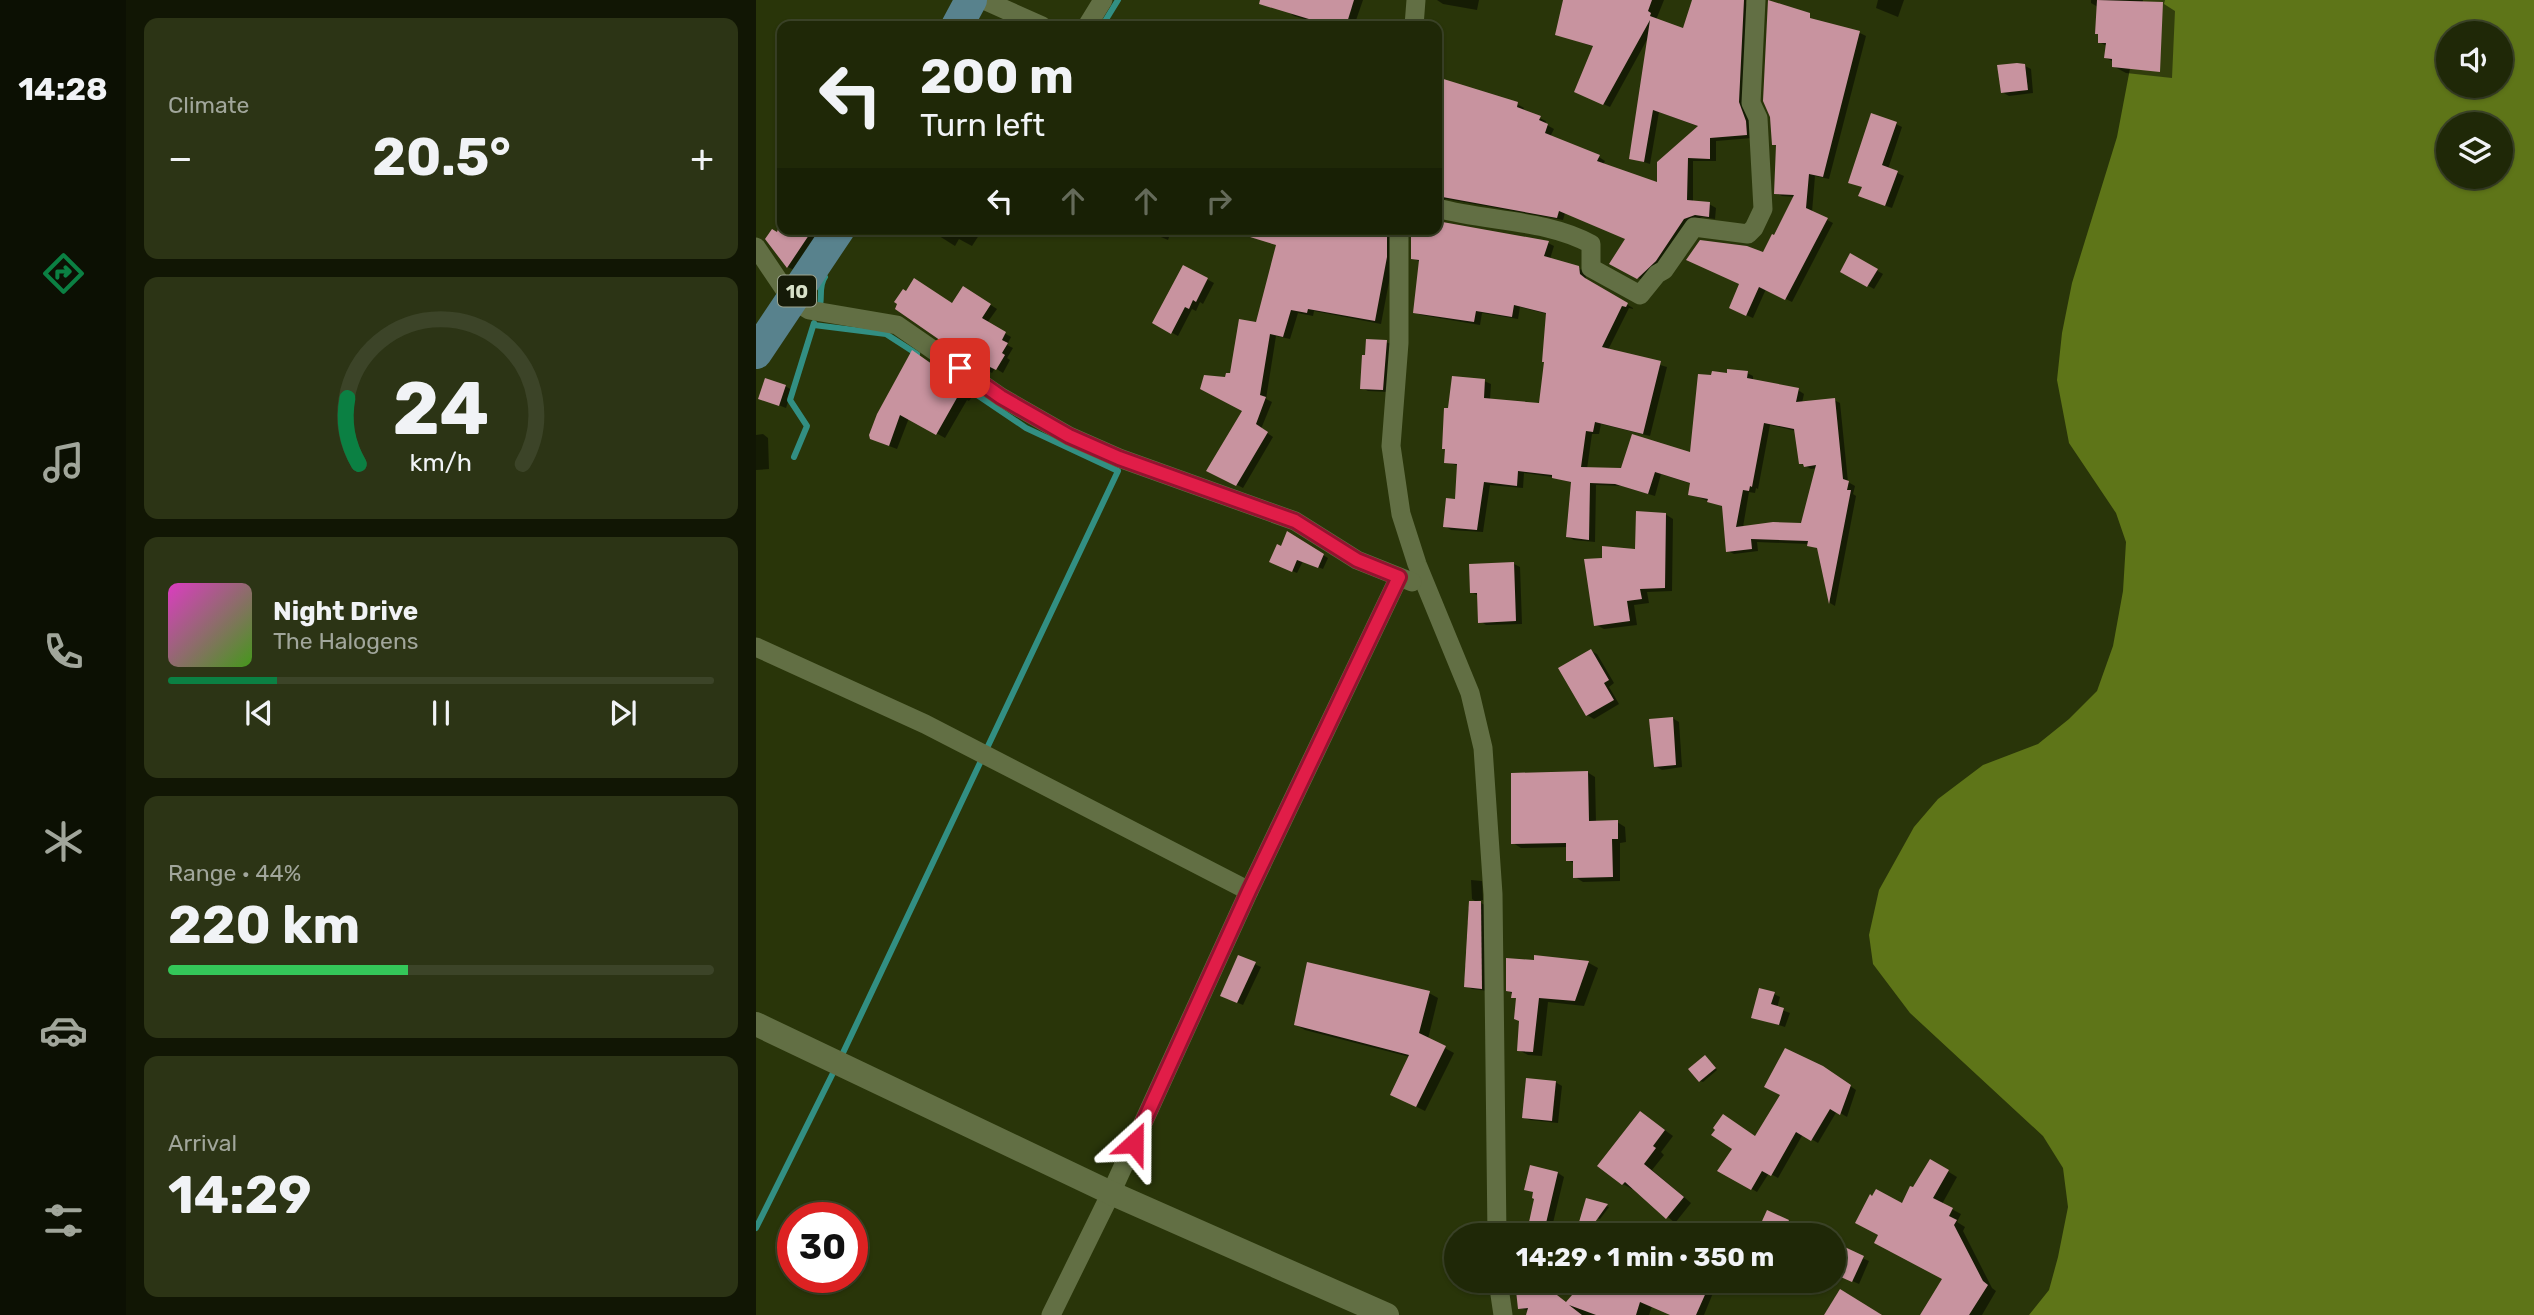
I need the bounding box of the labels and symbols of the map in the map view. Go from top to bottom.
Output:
road number: 10 [778,276,816,306]
pin [930,338,990,398]
position arrow [1097,1106,1171,1180]
speed limit sign: 30 [777,1202,868,1293]

